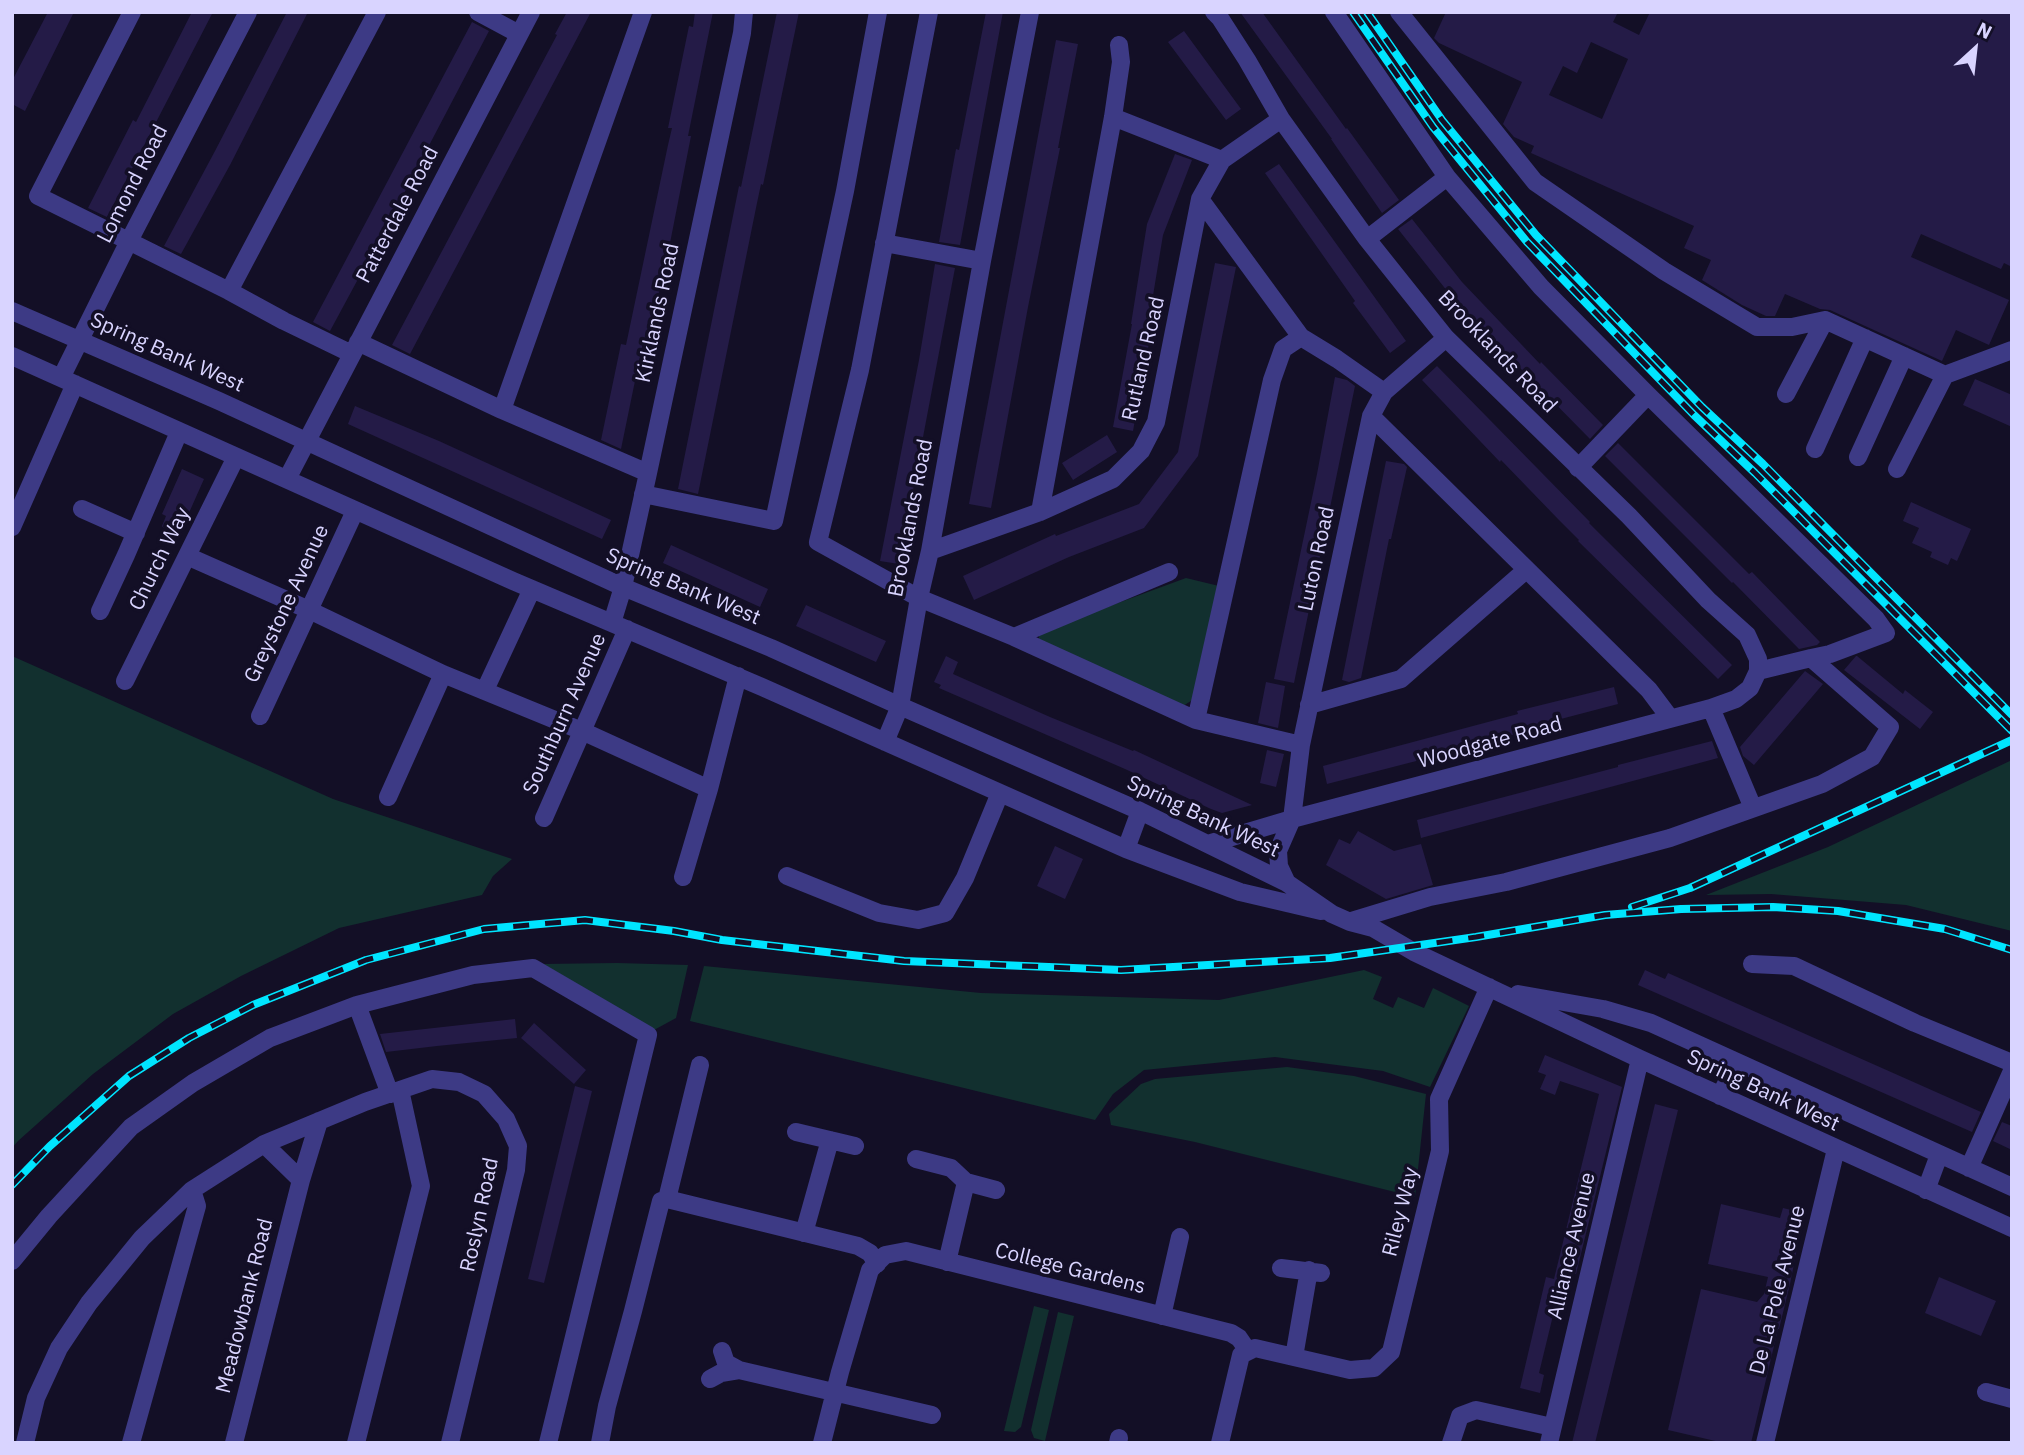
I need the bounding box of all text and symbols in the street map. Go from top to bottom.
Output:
north arrow [1940,14,2010,84]
text: N [1973,16,1996,44]
street label: Lomond Road [92,121,174,247]
street label: Patterdale Road [351,142,445,288]
street label: Kirklands Road [631,241,685,385]
street label: Brooklands Road [1432,286,1562,418]
street label: Rutland Road [1117,294,1171,424]
street label: Spring Bank West [86,308,248,398]
street label: Brooklands Road [883,437,939,599]
street label: Church Way [124,503,196,615]
street label: Luton Road [1294,504,1340,614]
street label: Greystone Avenue [239,521,335,687]
street label: Spring Bank West [602,543,764,631]
street label: Southburn Avenue [518,629,612,799]
street label: Woodgate Road [1415,712,1565,774]
street label: Spring Bank West [1123,771,1283,863]
street label: Spring Bank West [1683,1045,1843,1137]
street label: Roslyn Road [456,1156,504,1274]
street label: Riley Way [1378,1165,1424,1259]
street label: Alliance Avenue [1543,1170,1601,1322]
street label: De La Pole Avenue [1745,1203,1811,1377]
street label: Meadowbank Road [211,1216,279,1396]
street label: College Gardens [992,1238,1148,1300]

